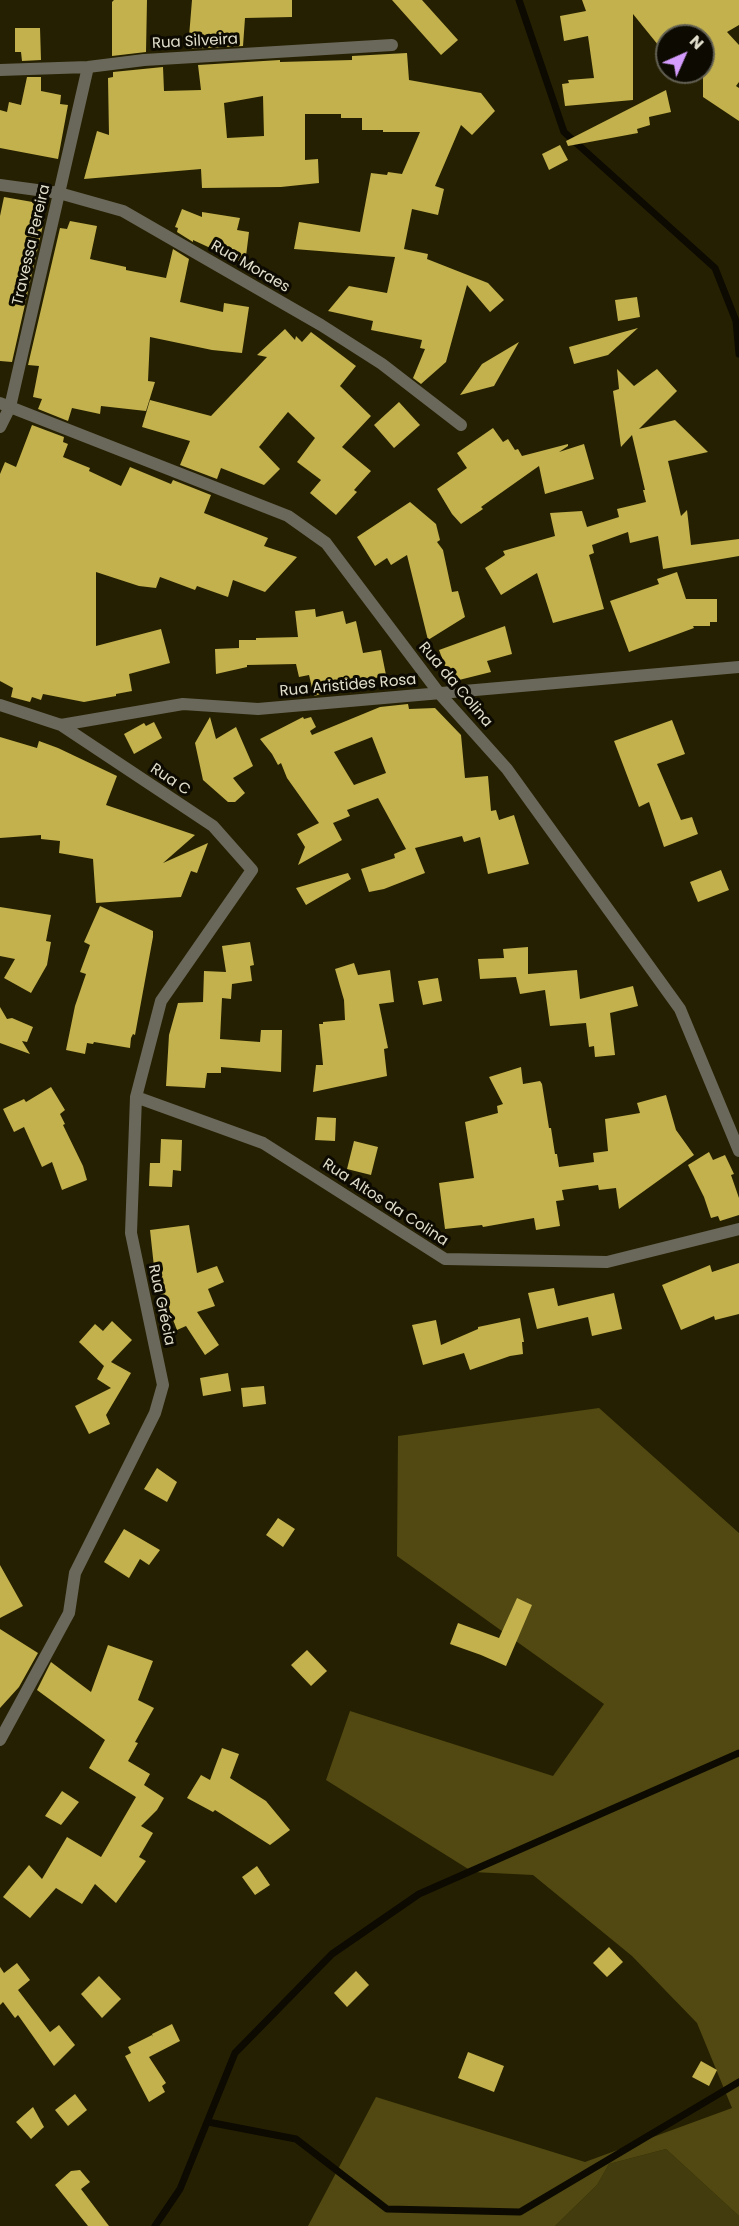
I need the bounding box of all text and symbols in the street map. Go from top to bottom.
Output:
north arrow [655,24,715,84]
text: N [684,30,709,55]
street label: Rua Silveira [151,31,239,53]
street label: Travessa Pereira [9,183,55,307]
street label: Rua Moraes [207,237,293,297]
street label: Rua da Colina [414,639,496,731]
street label: Rua Aristides Rosa [279,671,417,701]
street label: Rua C [147,760,193,800]
street label: Rua Altos da Colina [319,1156,451,1250]
street label: Rua Grécia [144,1263,178,1347]

